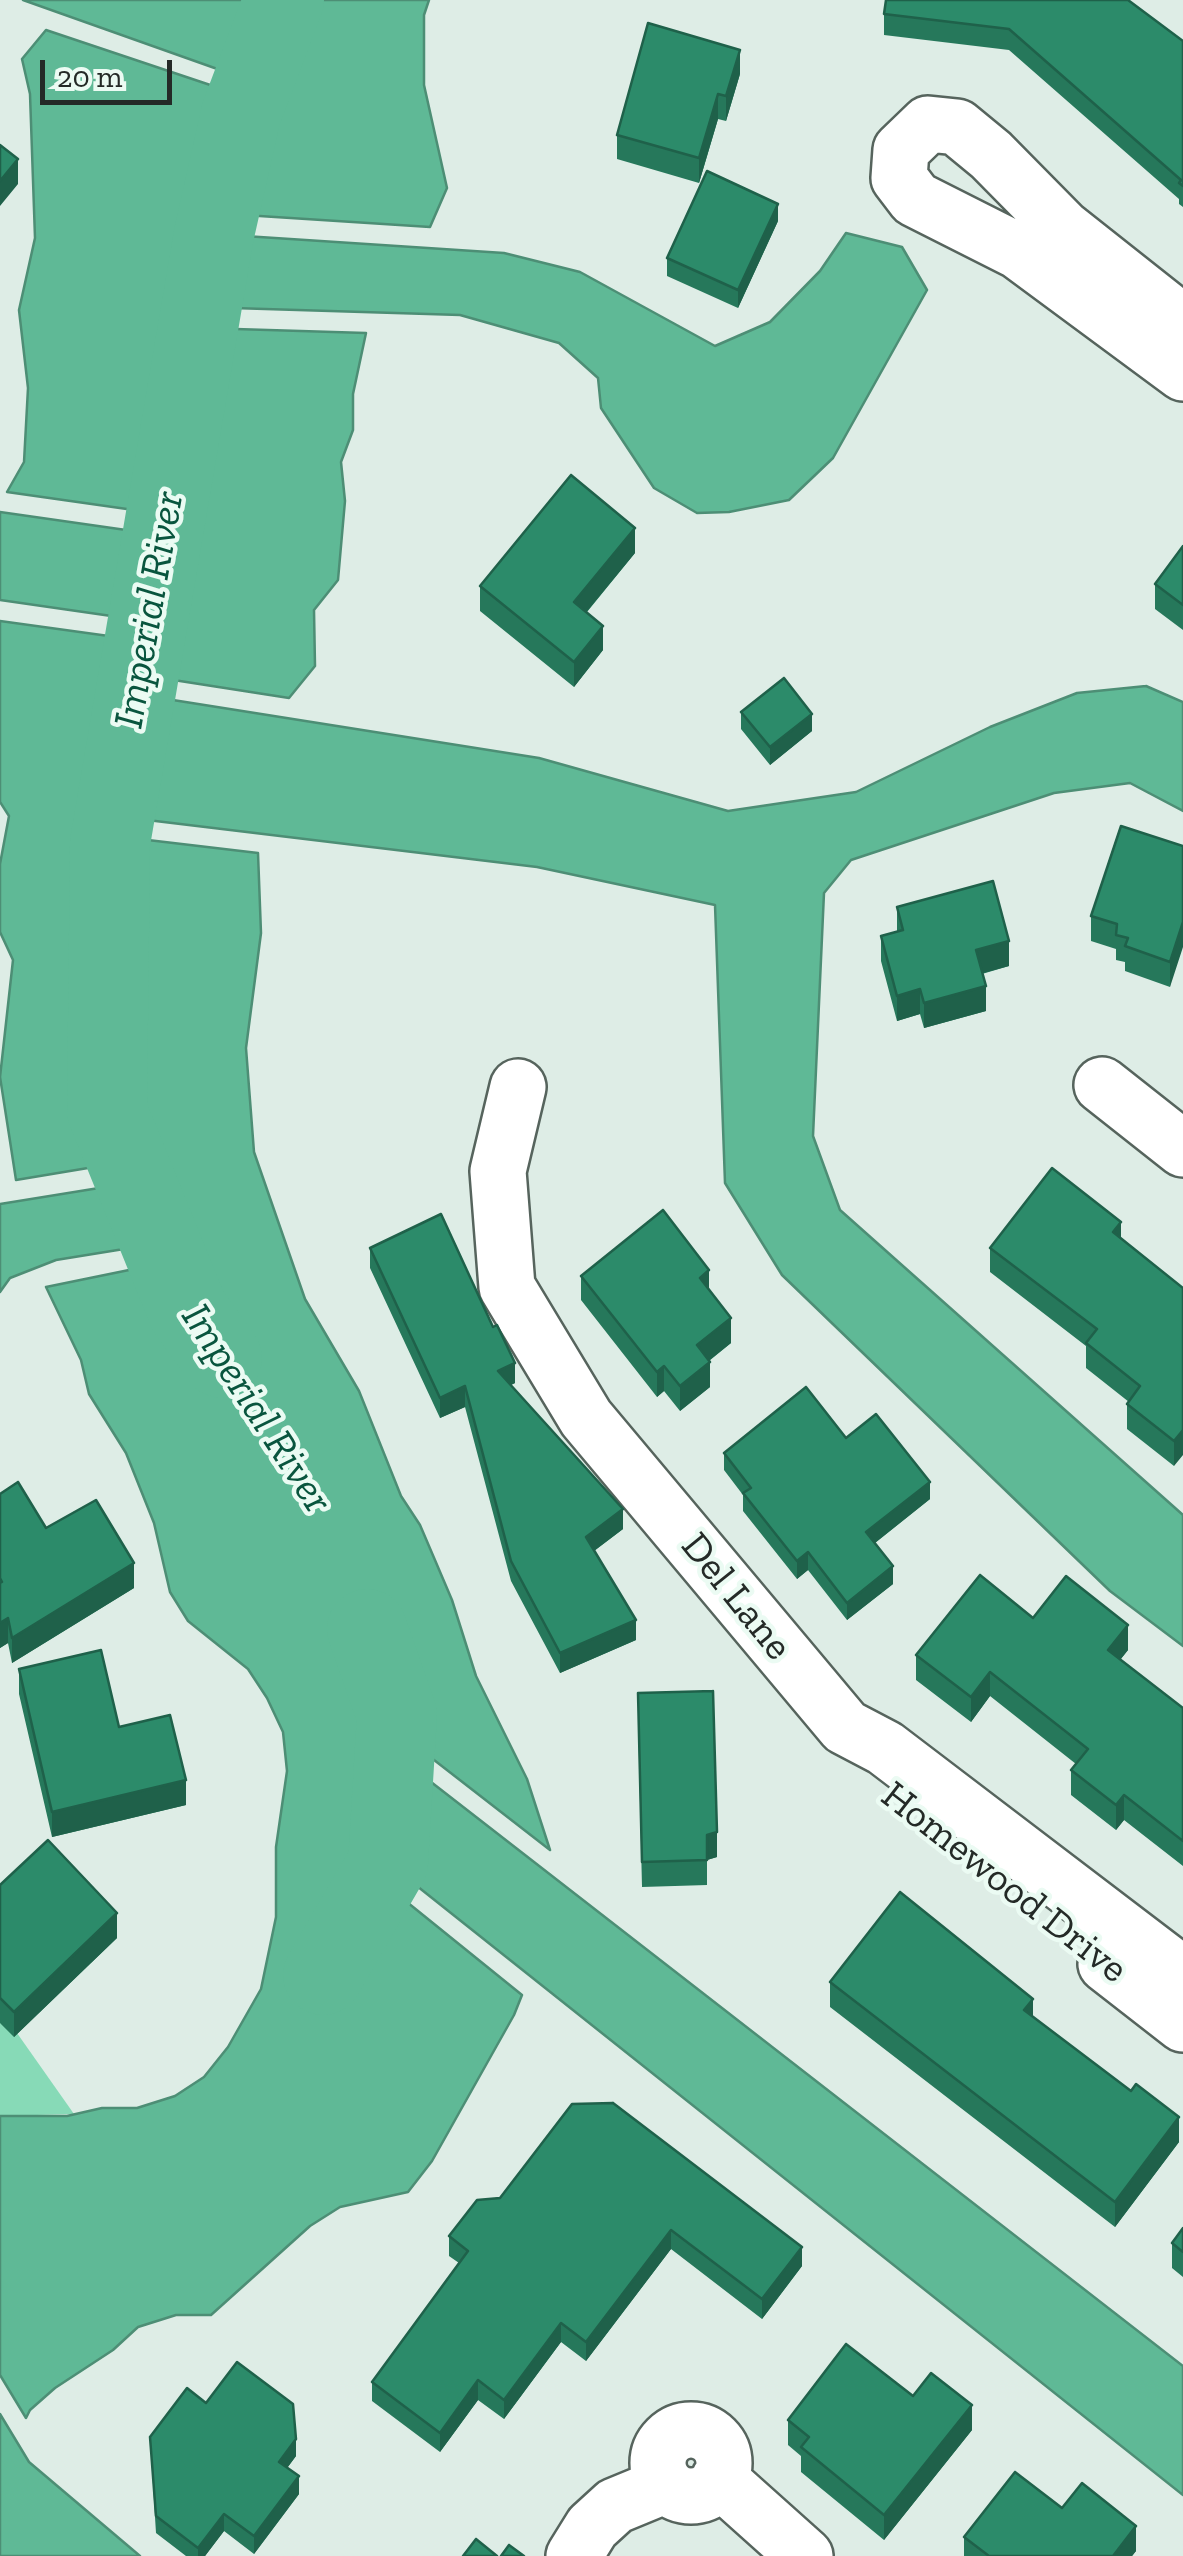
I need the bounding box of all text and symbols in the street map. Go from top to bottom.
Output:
scale bar [45,40,178,102]
text: 20 m [57,59,122,95]
water label: Imperial River [104,488,196,732]
water label: Imperial River [170,1295,342,1523]
street label: Del Lane [670,1524,802,1670]
street label: Homewood Drive [871,1772,1137,1994]

